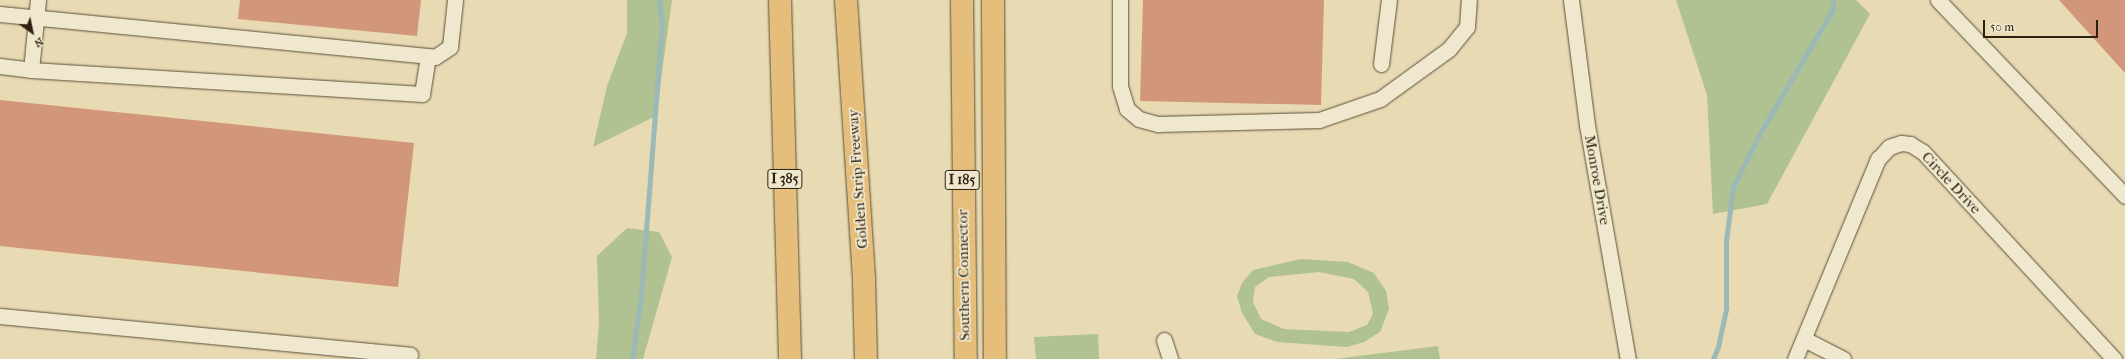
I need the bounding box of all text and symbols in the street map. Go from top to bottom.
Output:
north arrow [12,12,52,52]
scale bar [1985,12,2100,38]
text: 50 m [1990,20,2014,34]
text: N [32,35,46,50]
street label: Golden Strip Freeway [844,109,872,249]
street label: Monroe Drive [1580,134,1614,226]
street label: Circle Drive [1918,148,1984,218]
road number: I 385 [767,167,803,191]
road number: I 185 [944,168,980,192]
street label: Southern Connector [954,209,974,341]

